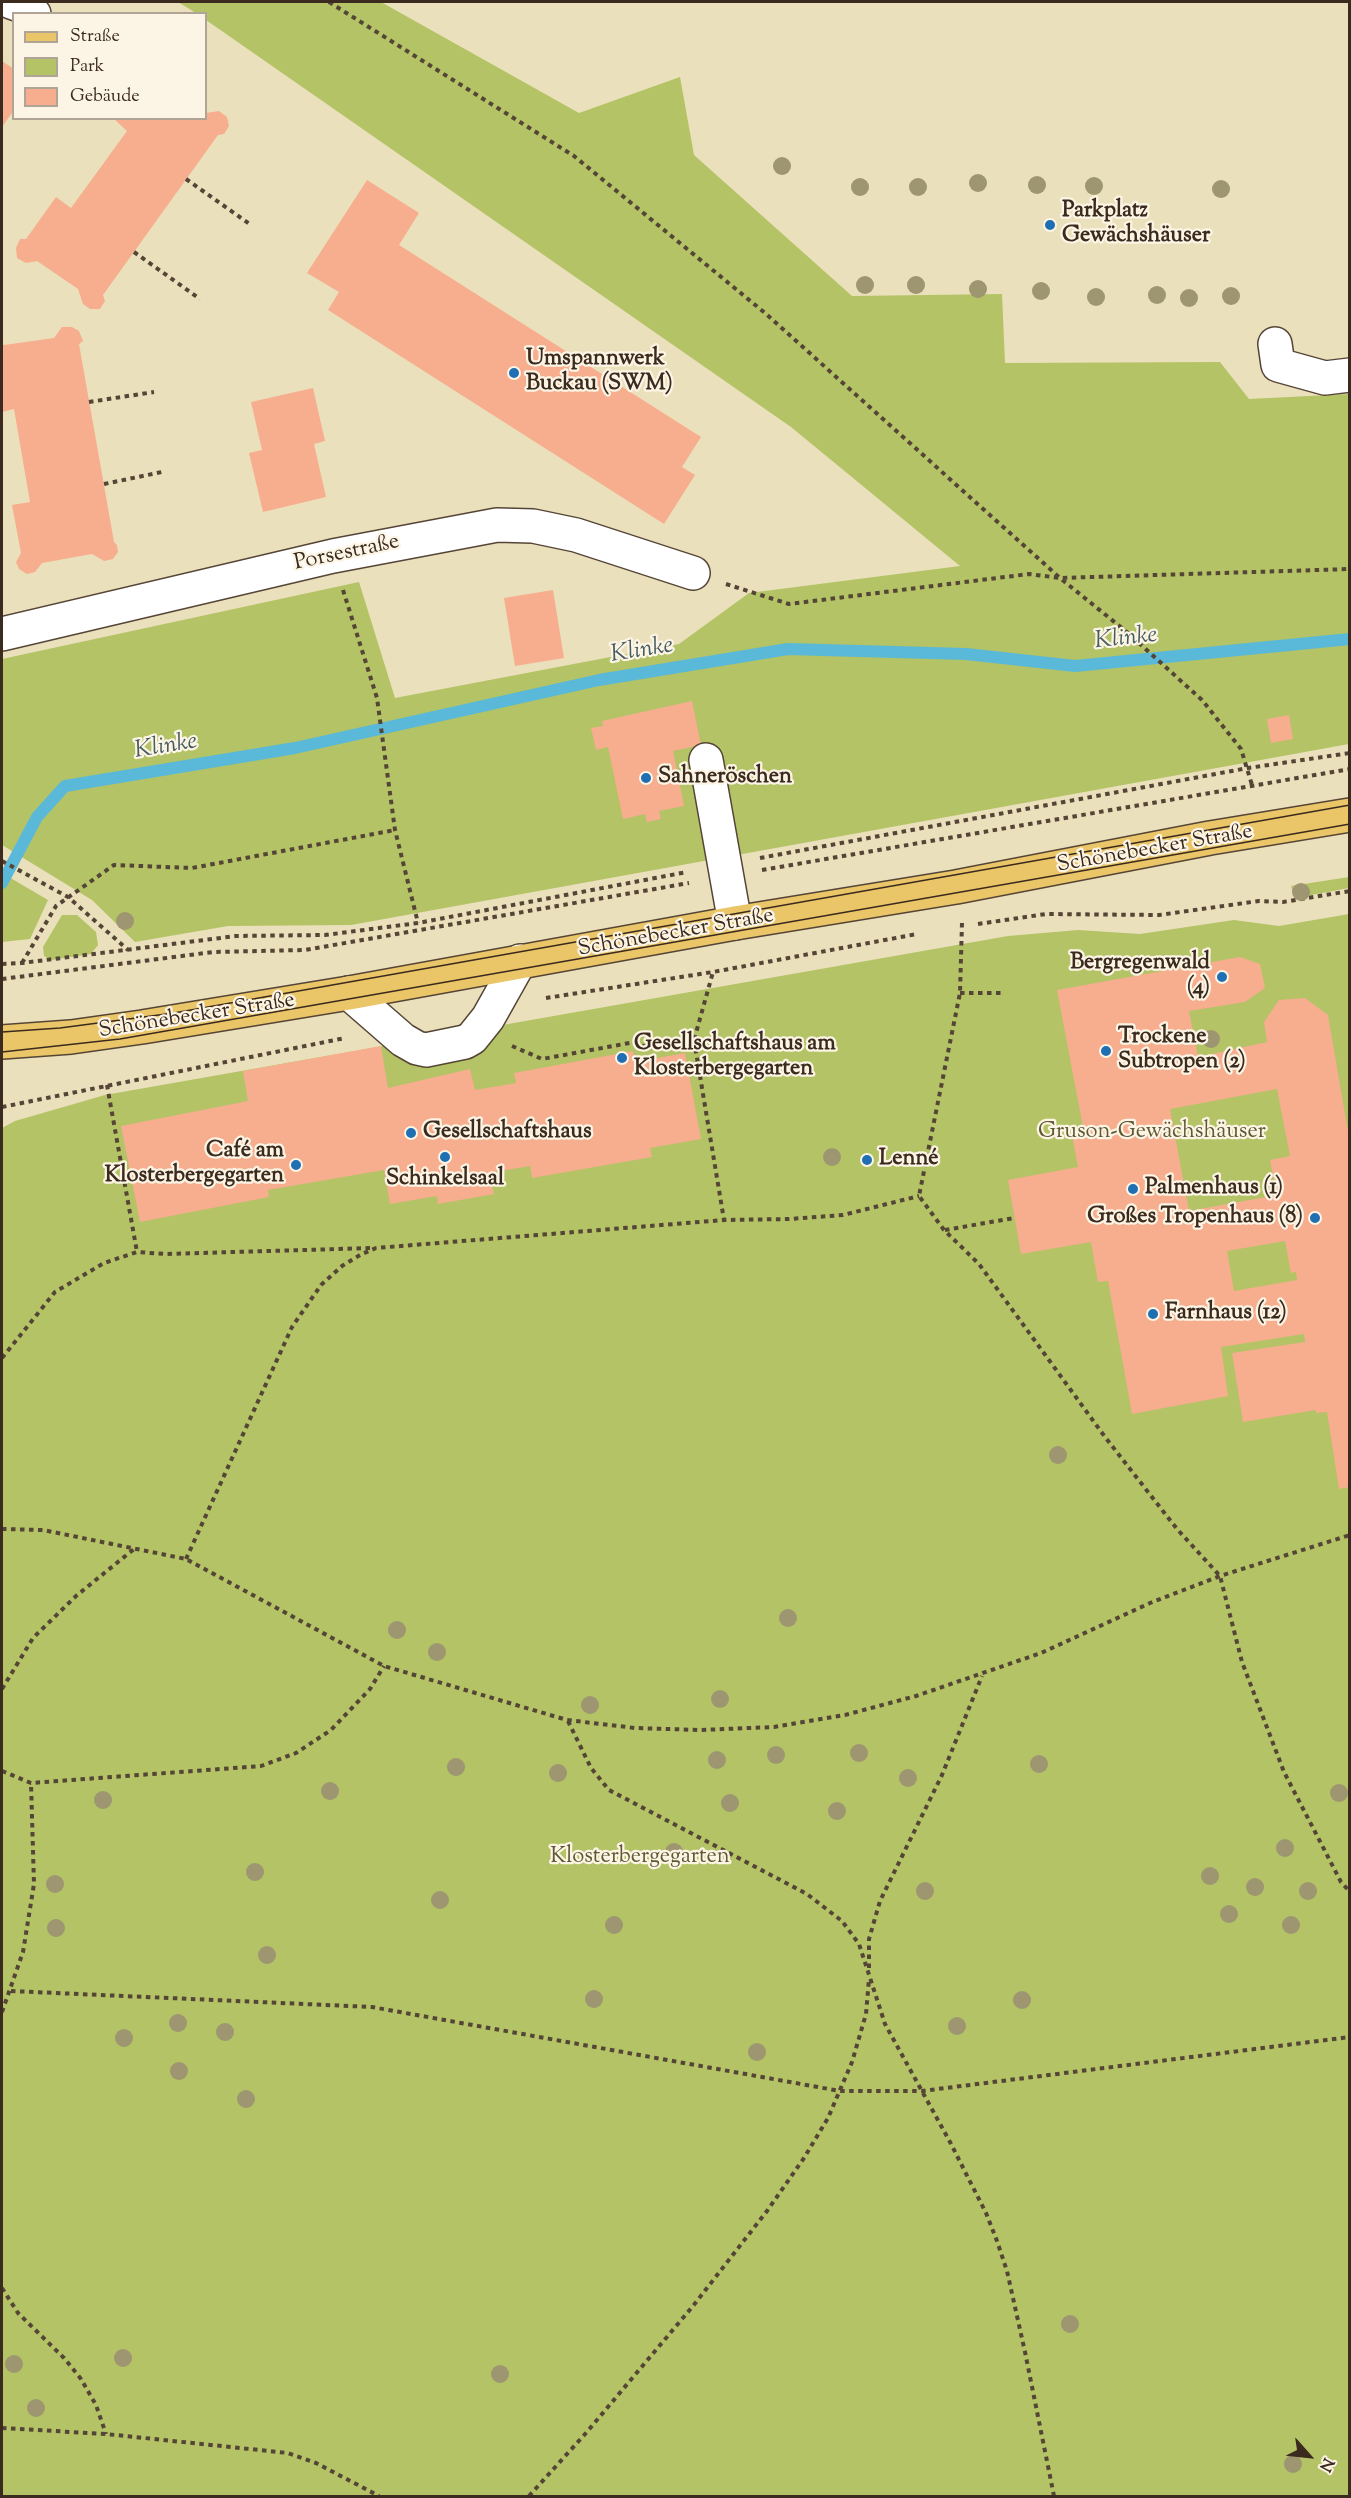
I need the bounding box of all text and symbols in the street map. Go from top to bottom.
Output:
legend [12,12,207,120]
text: Straße [70,24,120,50]
text: Park [70,54,104,80]
text: Gebäude [70,84,140,110]
place label: Parkplatz Gewächshäuser [1062,199,1210,250]
marker: Parkplatz Gewächshäuser [1043,218,1057,232]
place label: Umspannwerk Buckau (SWM) [526,347,673,398]
marker: Umspannwerk Buckau (SWM) [507,366,521,380]
street label: Porsestraße [292,530,402,578]
water label: Klinke [1093,622,1159,658]
water label: Klinke [609,633,675,671]
water label: Klinke [133,729,199,767]
place label: Sahneröschen [658,765,792,791]
marker: Sahneröschen [639,771,653,785]
street label: Schönebecker Straße [1055,820,1255,880]
street label: Schönebecker Straße [576,904,776,964]
place label: Bergregenwald (4) [1070,951,1210,1002]
marker: Bergregenwald (4) [1215,970,1229,984]
street label: Schönebecker Straße [97,988,297,1046]
place label: Trockene Subtropen (2) [1118,1025,1246,1076]
place label: Gesellschaftshaus am Klosterbergegarten [634,1032,836,1084]
marker: Trockene Subtropen (2) [1099,1044,1113,1058]
marker: Gesellschaftshaus am Klosterbergegarten [615,1051,629,1065]
place label: Gesellschaftshaus [423,1120,592,1146]
park label: Gruson-Gewächshäuser [1038,1120,1266,1146]
marker: Gesellschaftshaus [404,1126,418,1140]
place label: Café am Klosterbergegarten [105,1139,284,1190]
place label: Lenné [879,1147,939,1173]
marker: Schinkelsaal [438,1150,452,1164]
marker: Lenné [860,1153,874,1167]
marker: Café am Klosterbergegarten [289,1158,303,1172]
place label: Schinkelsaal [386,1167,504,1193]
place label: Palmenhaus (1) [1145,1176,1283,1202]
marker: Palmenhaus (1) [1126,1182,1140,1196]
place label: Großes Tropenhaus (8) [1087,1205,1303,1231]
marker: Großes Tropenhaus (8) [1308,1211,1322,1225]
place label: Farnhaus (12) [1165,1301,1287,1327]
marker: Farnhaus (12) [1146,1307,1160,1321]
park label: Klosterbergegarten [550,1845,730,1871]
north arrow [1279,2426,1339,2486]
text: N [1312,2453,1339,2475]

